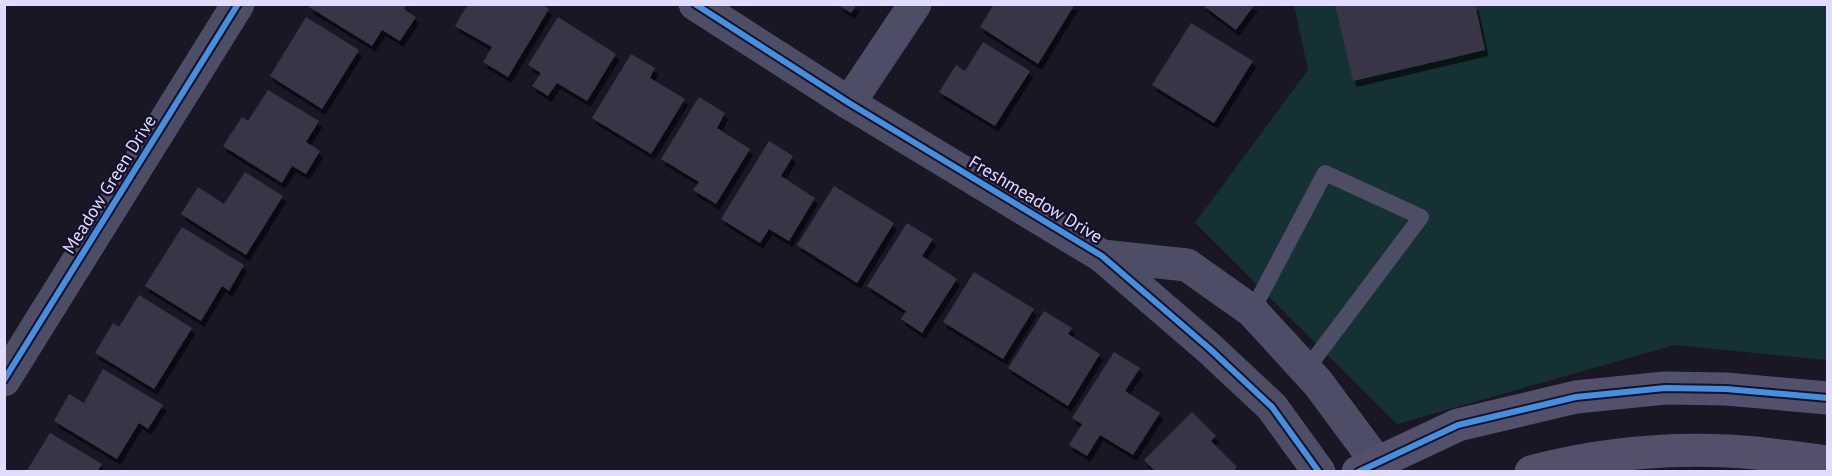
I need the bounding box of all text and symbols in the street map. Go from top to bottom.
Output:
street label: Meadow Green Drive [57,110,161,258]
street label: Freshmeadow Drive [965,150,1107,248]

